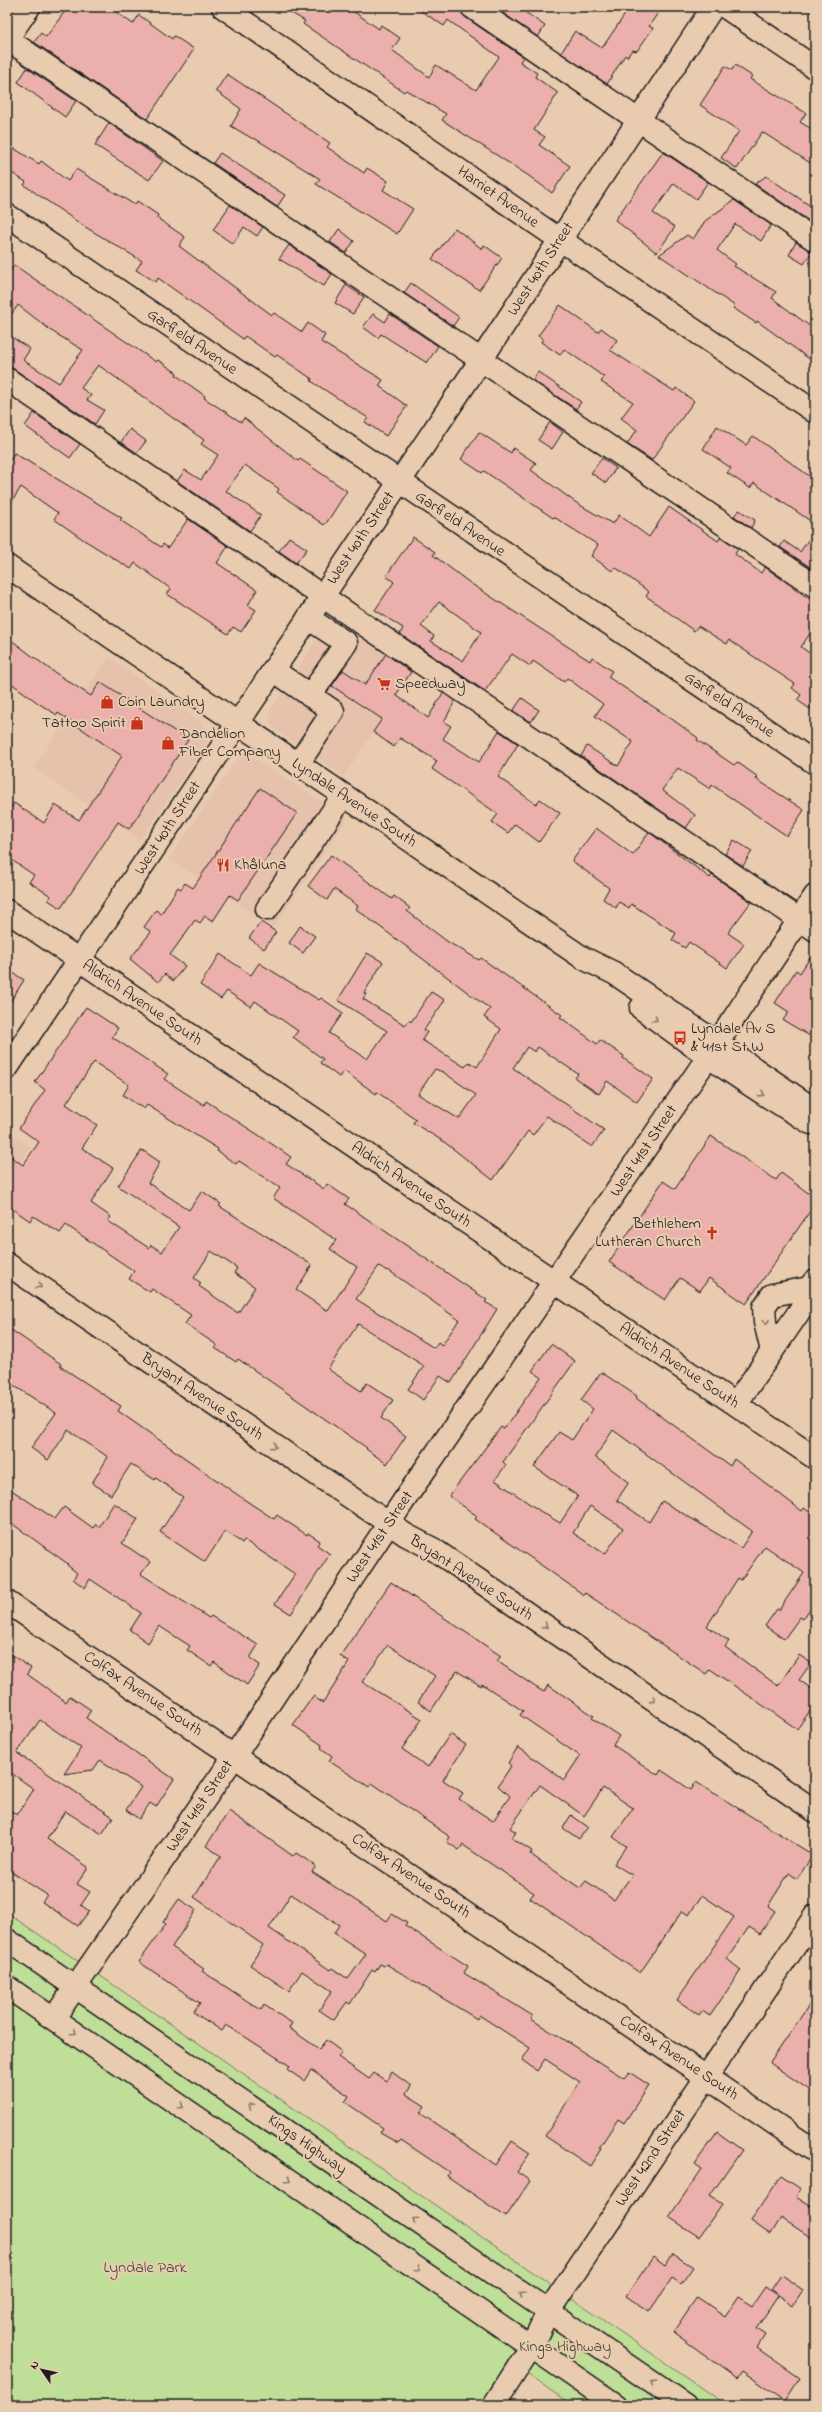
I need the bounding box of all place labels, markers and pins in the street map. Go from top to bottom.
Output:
place label: Speedway [395,672,465,696]
supermarket icon: Speedway [376,676,392,692]
place label: Coin Laundry [118,690,204,714]
shop icon: Coin Laundry [99,694,115,710]
place label: Tattoo Spirit [42,711,127,735]
shop icon: Tattoo Spirit [129,715,145,731]
place label: Dandelion Fiber Company [178,722,281,764]
shop icon: Dandelion Fiber Company [160,735,176,751]
place label: Khâluna [234,853,286,877]
restaurant icon: Khâluna [215,857,231,873]
place label: Lyndale Av S & 41st St W [691,1017,776,1059]
bus stop icon: Lyndale Av S & 41st St W [672,1030,688,1046]
place label: Bethlehem Lutheran Church [595,1212,701,1254]
church icon: Bethlehem Lutheran Church [704,1225,720,1241]

